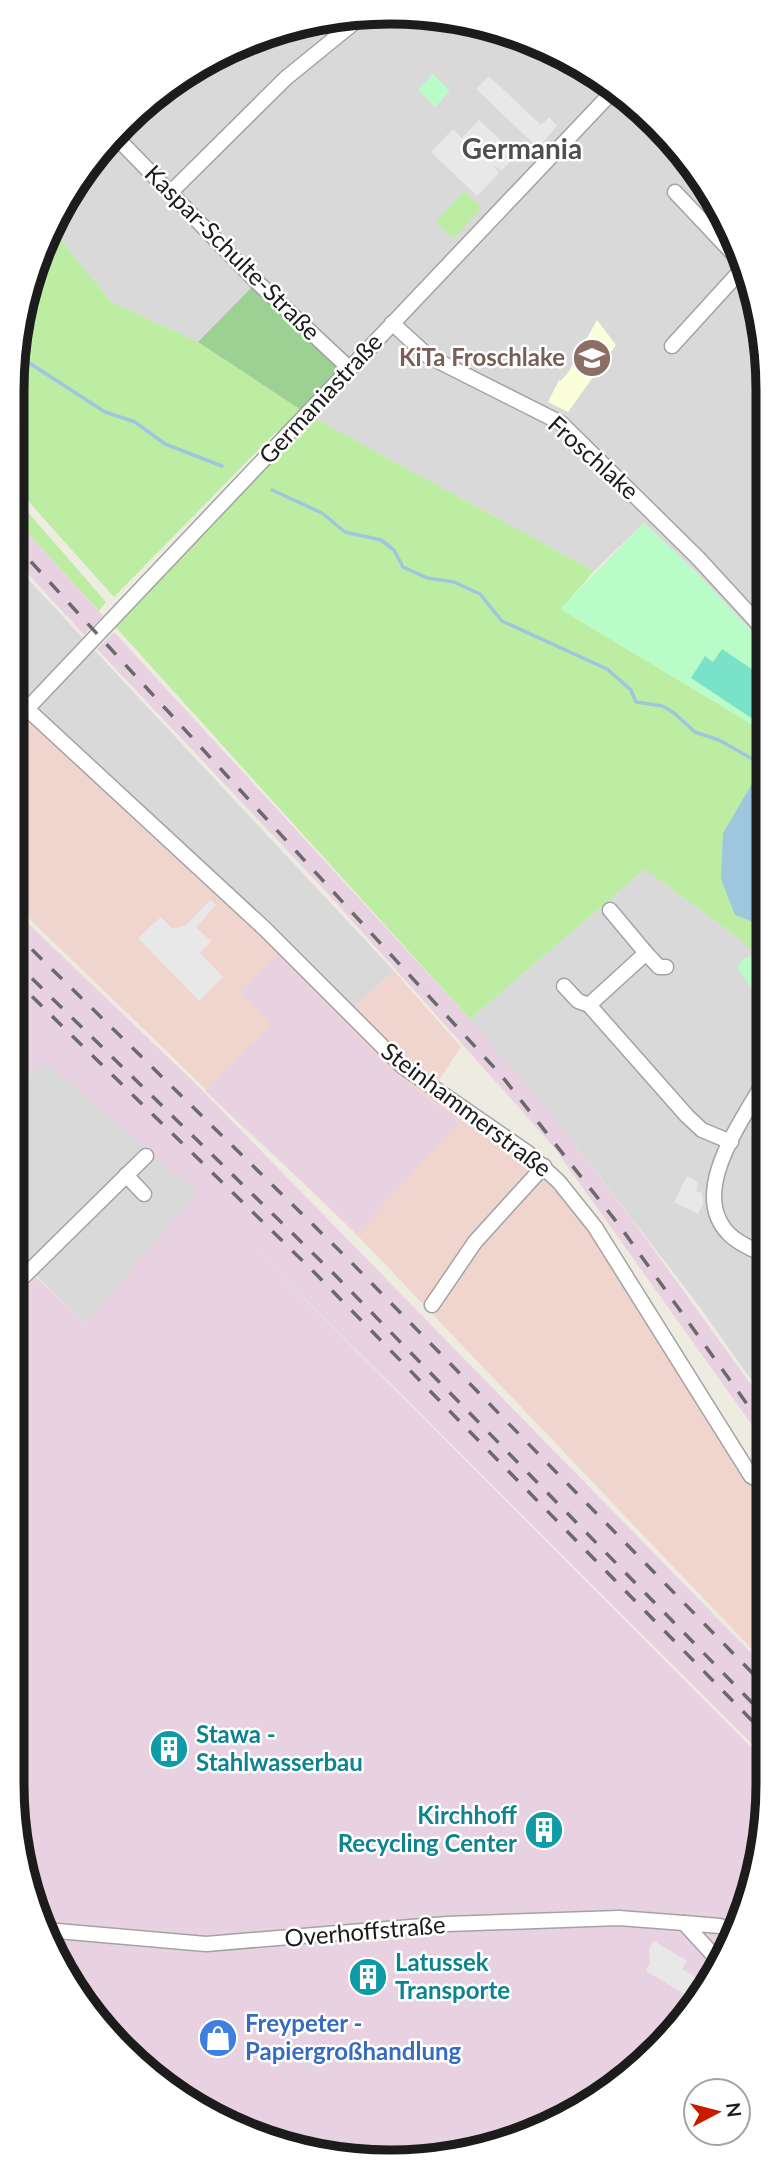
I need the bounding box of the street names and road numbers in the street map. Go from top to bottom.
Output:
street label: Kaspar-Schulte-Straße [139,158,327,346]
street label: Germaniastraße [252,327,388,469]
street label: Froschlake [543,409,645,505]
street label: Steinhammerstraße [376,1036,558,1182]
street label: Overhoffstraße [283,1909,447,1952]

